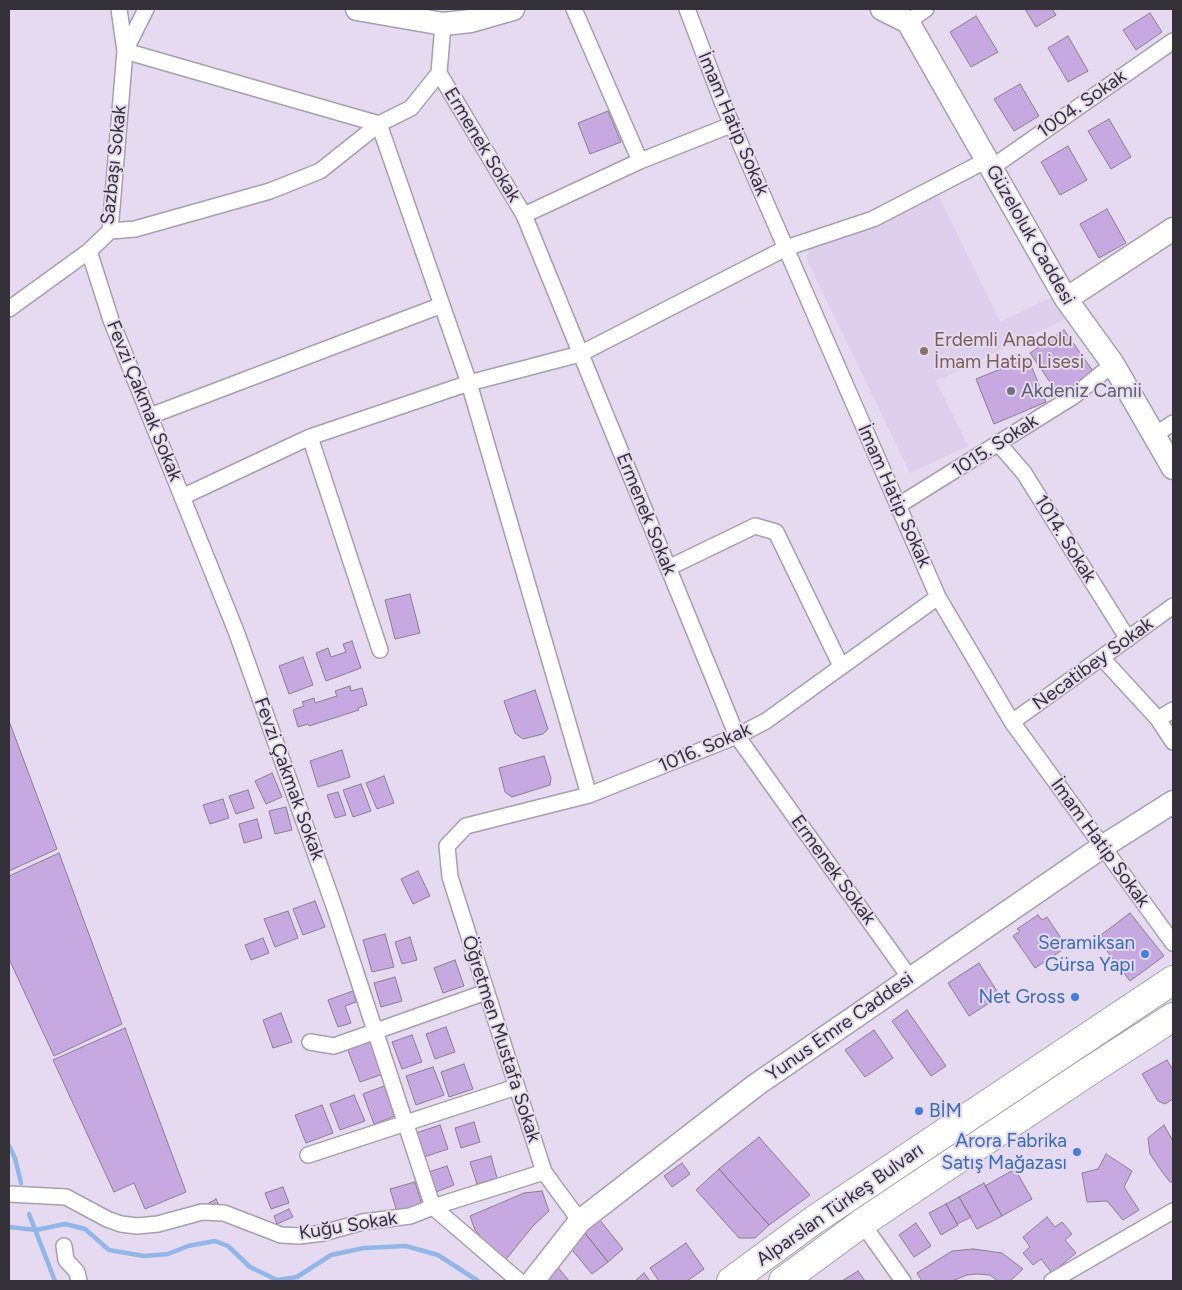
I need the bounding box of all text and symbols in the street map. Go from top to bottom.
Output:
street label: İmam Hatip Sokak [692,49,774,199]
street label: 1004. Sokak [1033,65,1131,143]
street label: Ermenek Sokak [439,84,525,206]
street label: Sazbaşı Sokak [96,104,132,226]
street label: Güzeloluk Caddesi [981,161,1079,309]
street label: Fevzi Çakmak Sokak [101,317,187,485]
place label: Erdemli Anadolu İmam Hatip Lisesi [934,329,1084,373]
marker: Erdemli Anadolu İmam Hatip Lisesi [918,345,930,357]
place label: Akdeniz Camii [1021,380,1142,402]
marker: Akdeniz Camii [1005,385,1017,397]
street label: 1015. Sokak [948,410,1042,482]
street label: İmam Hatip Sokak [852,421,936,571]
street label: Ermenek Sokak [611,450,681,578]
street label: 1014. Sokak [1029,491,1101,587]
street label: Necatibey Sokak [1028,613,1158,715]
street label: Fevzi Çakmak Sokak [249,694,329,864]
street label: 1016. Sokak [655,718,755,778]
street label: İmam Hatip Sokak [1046,774,1154,912]
street label: Ermenek Sokak [786,811,880,929]
place label: Seramiksan Gürsa Yapı [1038,932,1135,976]
street label: Öğretmen Mustafa Sokak [457,933,545,1145]
marker: Seramiksan Gürsa Yapı [1139,948,1151,960]
street label: Yunus Emre Caddesi [762,968,918,1086]
place label: Net Gross [978,986,1065,1008]
marker: Net Gross [1069,991,1081,1003]
place label: BİM [929,1100,962,1122]
marker: BİM [913,1105,925,1117]
place label: Arora Fabrika Satış Mağazası [942,1130,1067,1174]
street label: Alparslan Türkeş Bulvarı [752,1139,928,1271]
marker: Arora Fabrika Satış Mağazası [1071,1146,1083,1158]
street label: Kuğu Sokak [297,1207,399,1245]

